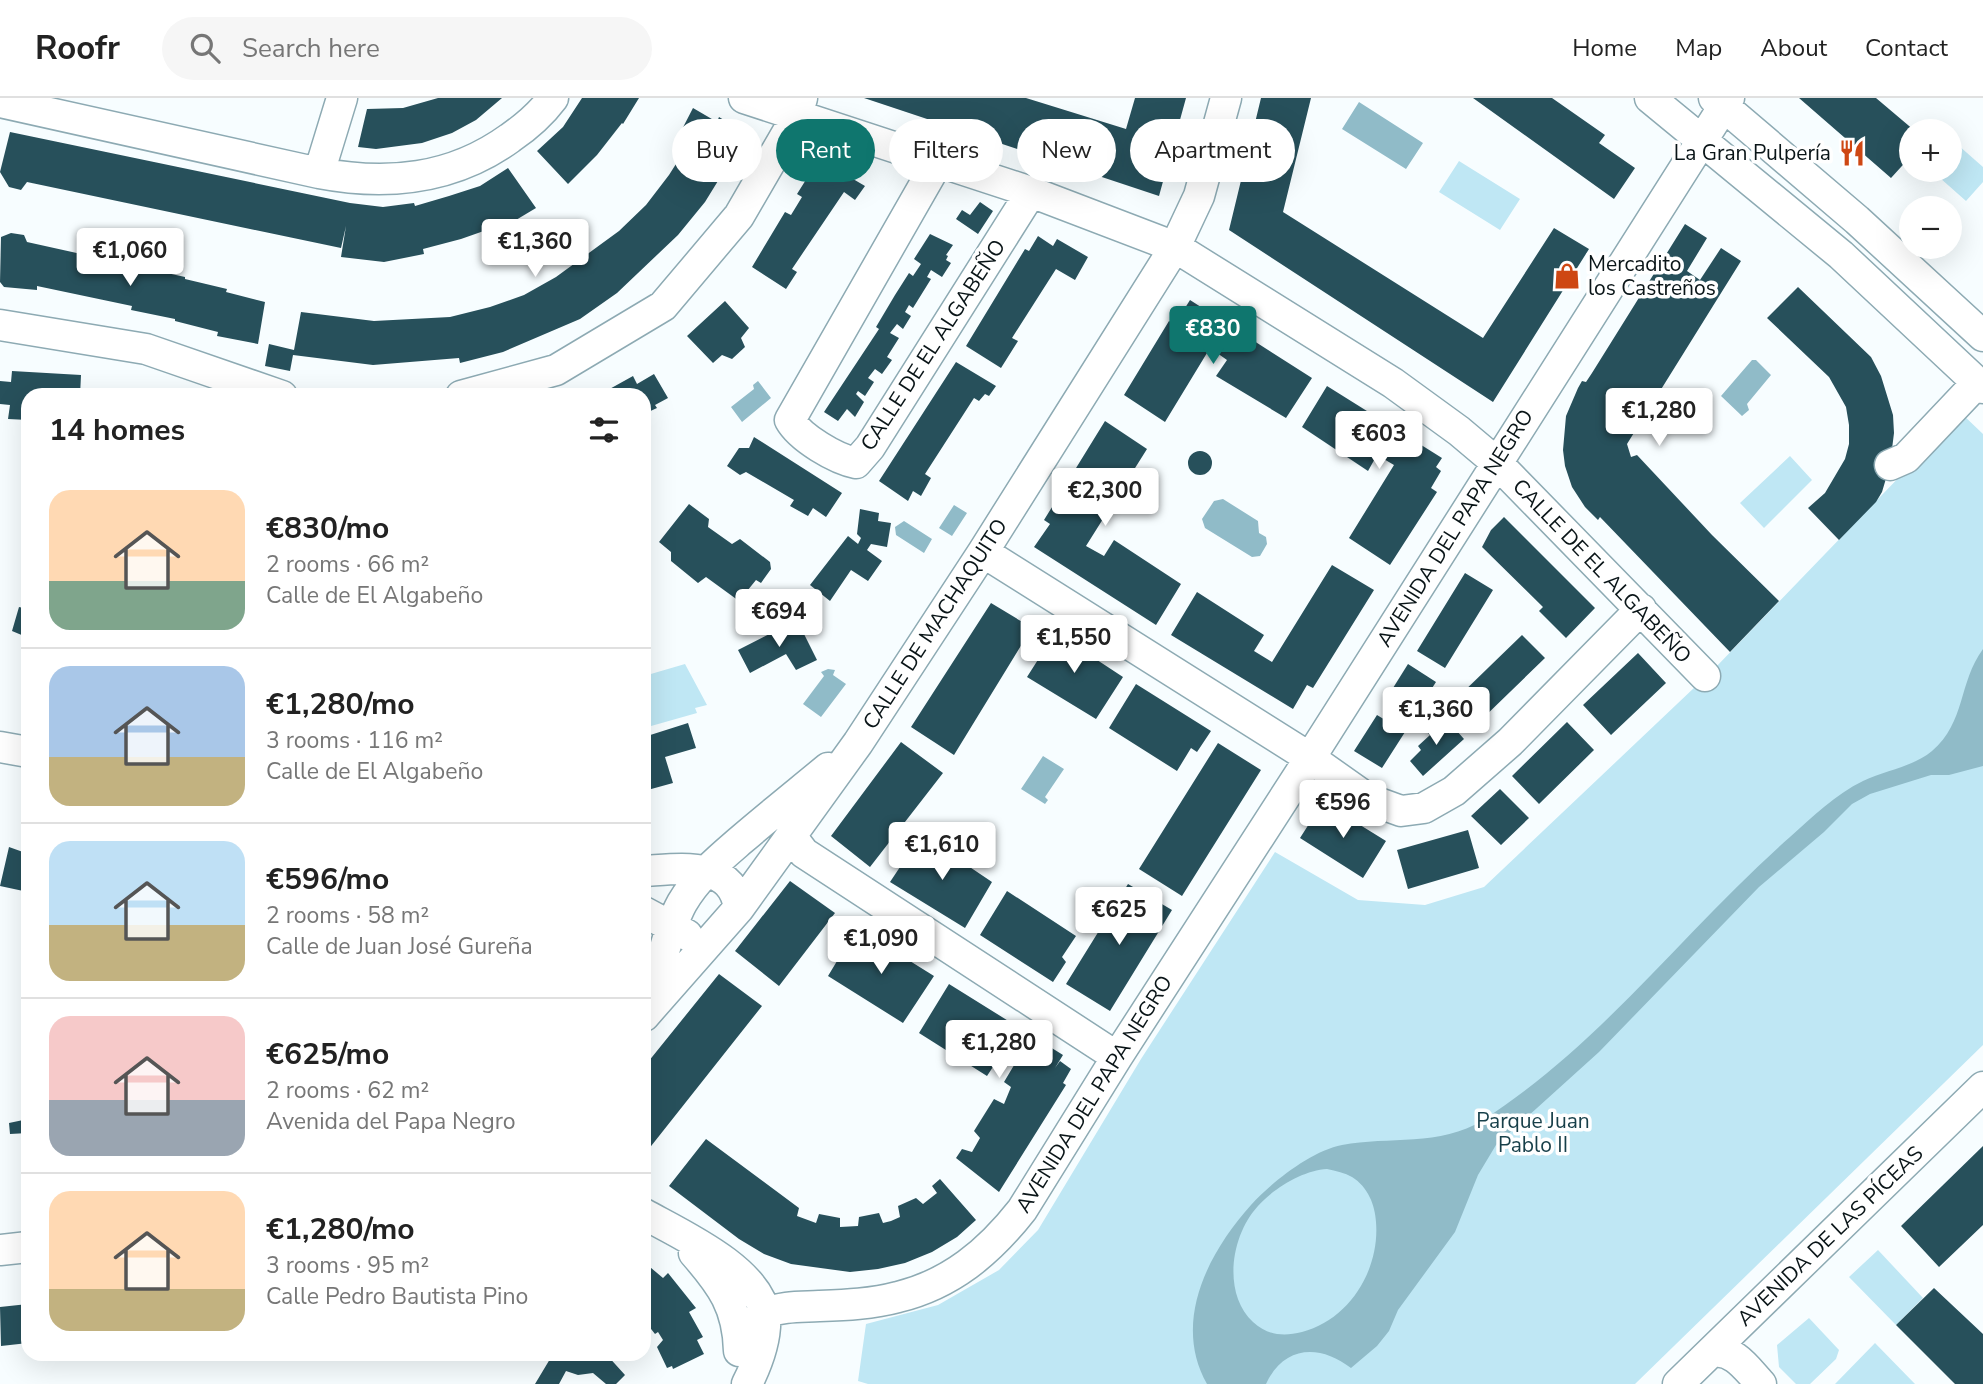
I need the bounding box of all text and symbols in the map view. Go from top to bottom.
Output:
search box [162,17,652,80]
text: Roofr [35,26,120,71]
icon: search [186,29,224,67]
text: Search here [242,31,380,66]
text: Home [1572,32,1637,64]
text: Map [1675,32,1722,64]
text: About [1760,32,1827,64]
text: Contact [1865,32,1948,64]
chip: Buy [672,119,762,182]
chip: Rent [776,119,875,182]
chip: Filters [889,119,1003,182]
chip: New [1017,119,1116,182]
chip: Apartment [1130,119,1295,182]
map controls [1899,119,1962,259]
button: + [1899,119,1962,182]
restaurant icon: La Gran Pulpería [1837,138,1867,168]
place label: La Gran Pulpería [1674,139,1831,167]
button: − [1899,196,1962,259]
pin: €1,360 [478,220,592,279]
text: €1,360 [498,226,572,257]
pin: €1,060 [73,228,187,288]
street label: CALLE DE EL ALGABEÑO [854,234,1012,456]
text: €1,060 [93,235,167,266]
place label: Mercadito los Castreños [1588,250,1716,302]
shop icon: Mercadito los Castreños [1552,261,1582,291]
pin: €830 [1172,306,1254,366]
text: €830 [1185,313,1241,344]
pin: €1,280 [1602,388,1716,448]
text: €1,280 [1622,395,1696,426]
street label: AVENIDA DEL PAPA NEGRO [1370,404,1540,652]
text: 14 homes [49,410,185,451]
icon: filters [585,411,623,449]
pin: €603 [1338,412,1420,471]
text: €603 [1351,418,1407,449]
pin: €2,300 [1048,468,1162,528]
street label: CALLE DE EL ALGABEÑO [1506,473,1698,669]
text: €2,300 [1068,475,1142,506]
text: €830/mo [266,508,389,549]
street label: CALLE DE MACHAQUITO [856,513,1014,735]
icon: home [105,518,189,602]
text: 2 rooms · 66 m² [266,549,429,580]
text: Calle de El Algabeño [266,580,483,611]
pin: €694 [738,589,820,649]
text: €694 [751,596,807,627]
pin: €1,550 [1017,616,1131,675]
text: €1,550 [1037,622,1111,653]
text: €1,280/mo [266,684,415,725]
pin: €1,360 [1379,688,1493,747]
icon: home [105,694,189,778]
text: €1,360 [1399,694,1473,725]
text: 3 rooms · 116 m² [266,725,443,756]
text: Calle de El Algabeño [266,756,483,787]
pin: €596 [1302,780,1384,840]
text: €596 [1315,787,1371,818]
pin: €1,610 [885,822,999,882]
text: €1,610 [905,829,979,860]
text: €596/mo [266,859,389,900]
icon: home [105,869,189,953]
pin: €625 [1078,888,1160,947]
text: €625 [1091,894,1147,925]
text: 2 rooms · 58 m² [266,900,429,931]
pin: €1,090 [824,916,938,976]
text: €1,090 [844,923,918,954]
text: Calle de Juan José Gureña [266,931,533,962]
street label: AVENIDA DEL PAPA NEGRO [1009,970,1179,1218]
pin: €1,280 [942,1020,1056,1080]
text: €1,280 [962,1027,1036,1058]
text: €625/mo [266,1034,389,1075]
icon: home [105,1044,189,1128]
text: 2 rooms · 62 m² [266,1075,429,1106]
text: Avenida del Papa Negro [266,1106,516,1137]
park label: Parque Juan Pablo II [1476,1107,1590,1159]
street label: AVENIDA DE LAS PÍCEAS [1731,1140,1929,1332]
text: €1,280/mo [266,1209,415,1250]
icon: home [105,1219,189,1303]
text: 3 rooms · 95 m² [266,1250,429,1281]
text: Calle Pedro Bautista Pino [266,1281,528,1312]

